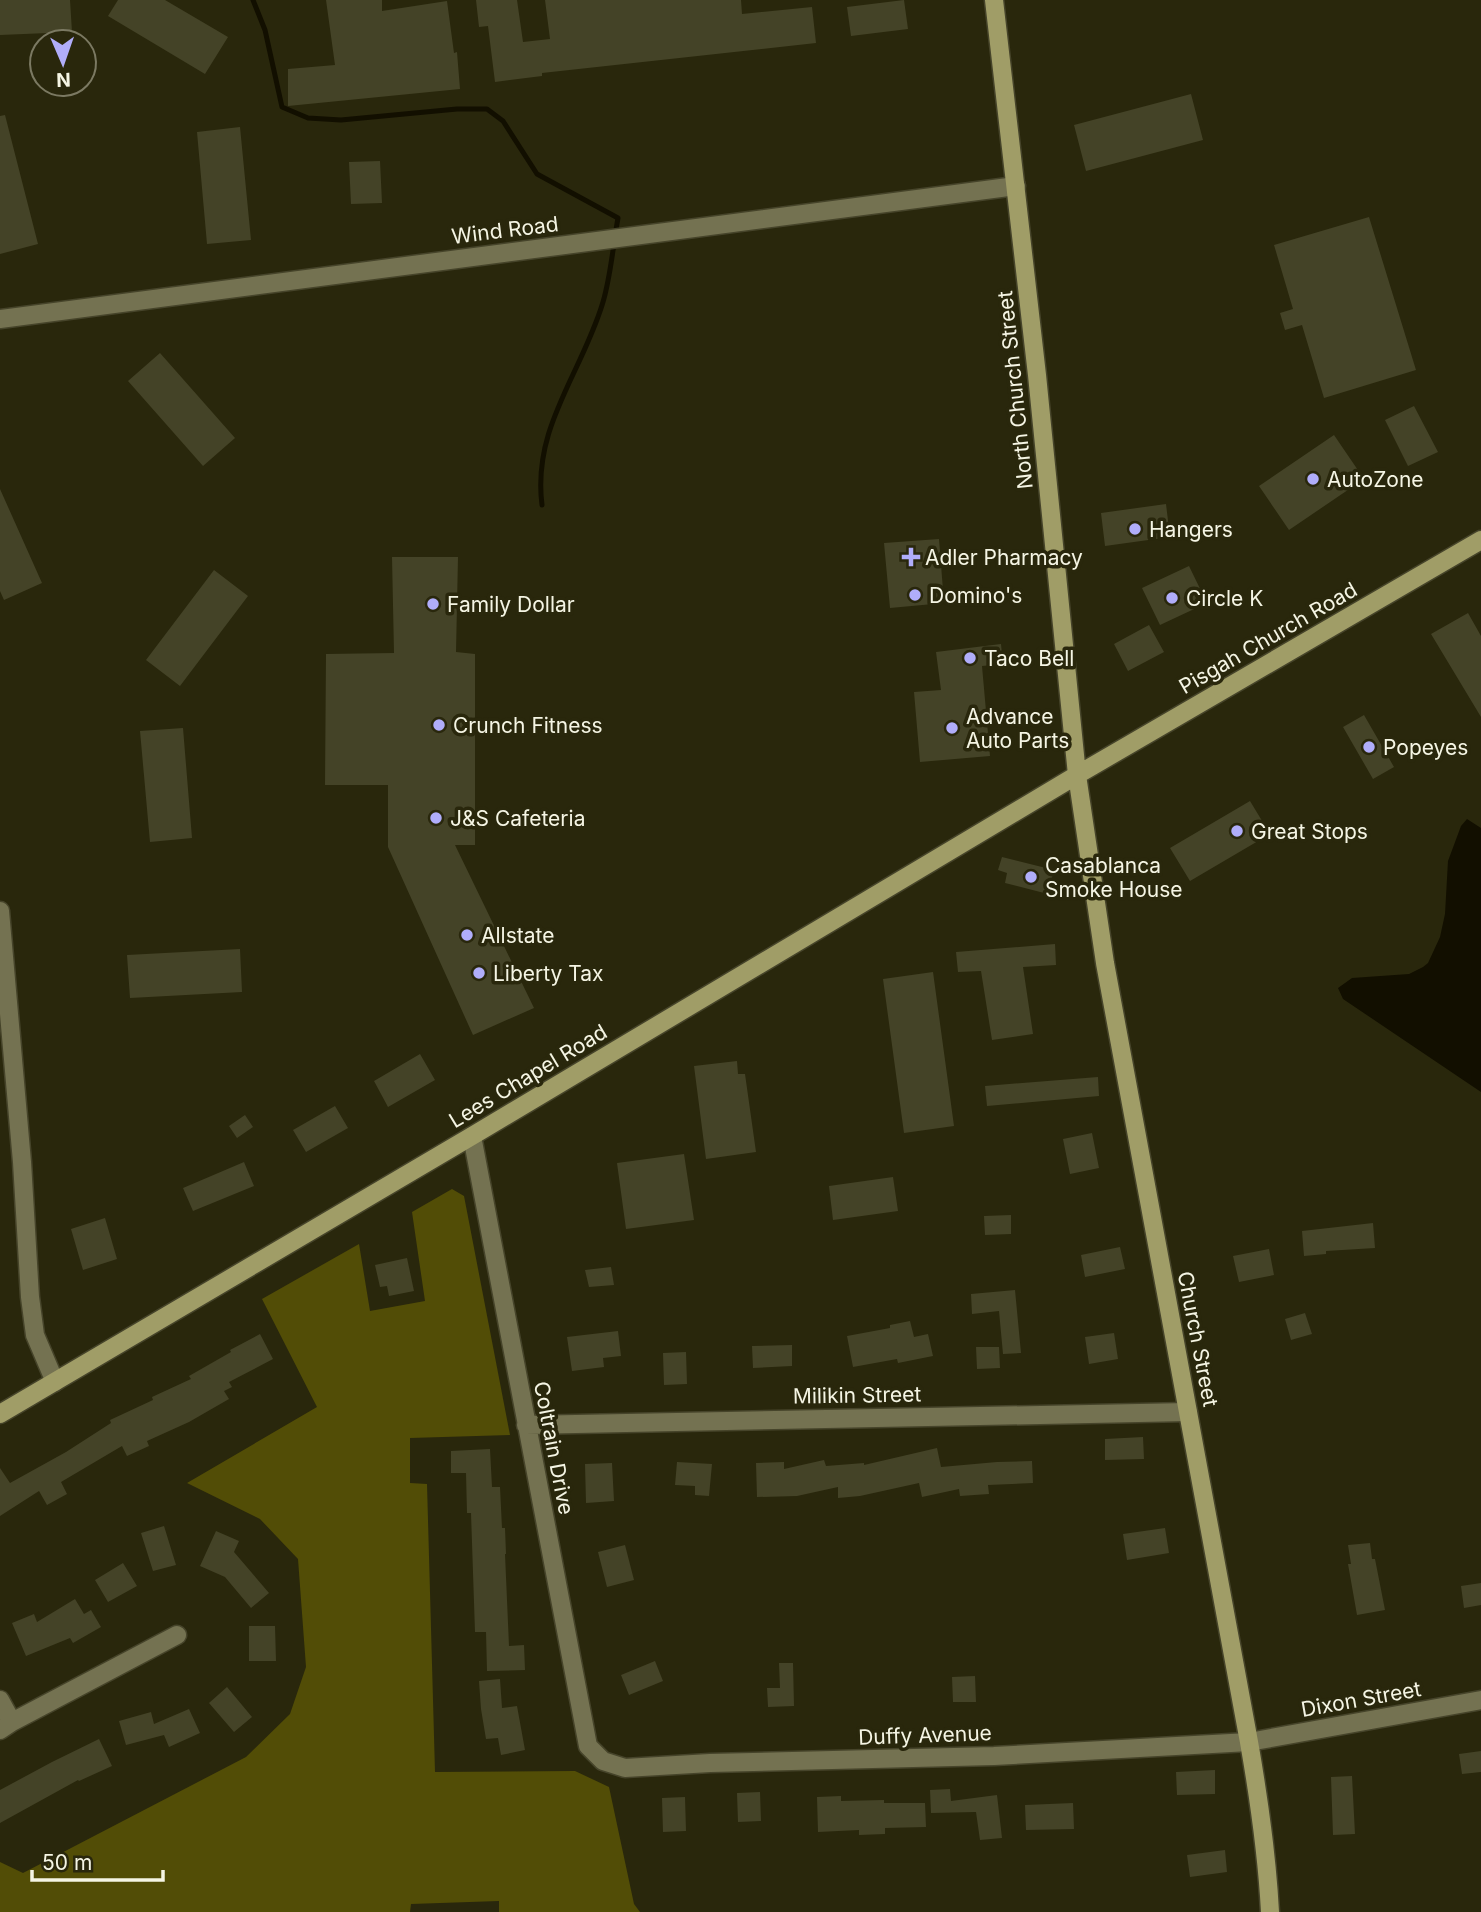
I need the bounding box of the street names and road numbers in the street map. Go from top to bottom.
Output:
street label: Wind Road [450,211,560,249]
street label: North Church Street [992,290,1038,490]
street label: Pisgah Church Road [1175,577,1361,699]
street label: Lees Chapel Road [445,1019,611,1133]
street label: Church Street [1173,1269,1223,1409]
street label: Coltrain Drive [529,1379,579,1517]
street label: Milikin Street [793,1381,922,1409]
street label: Dixon Street [1299,1676,1423,1722]
street label: Duffy Avenue [858,1720,992,1750]

